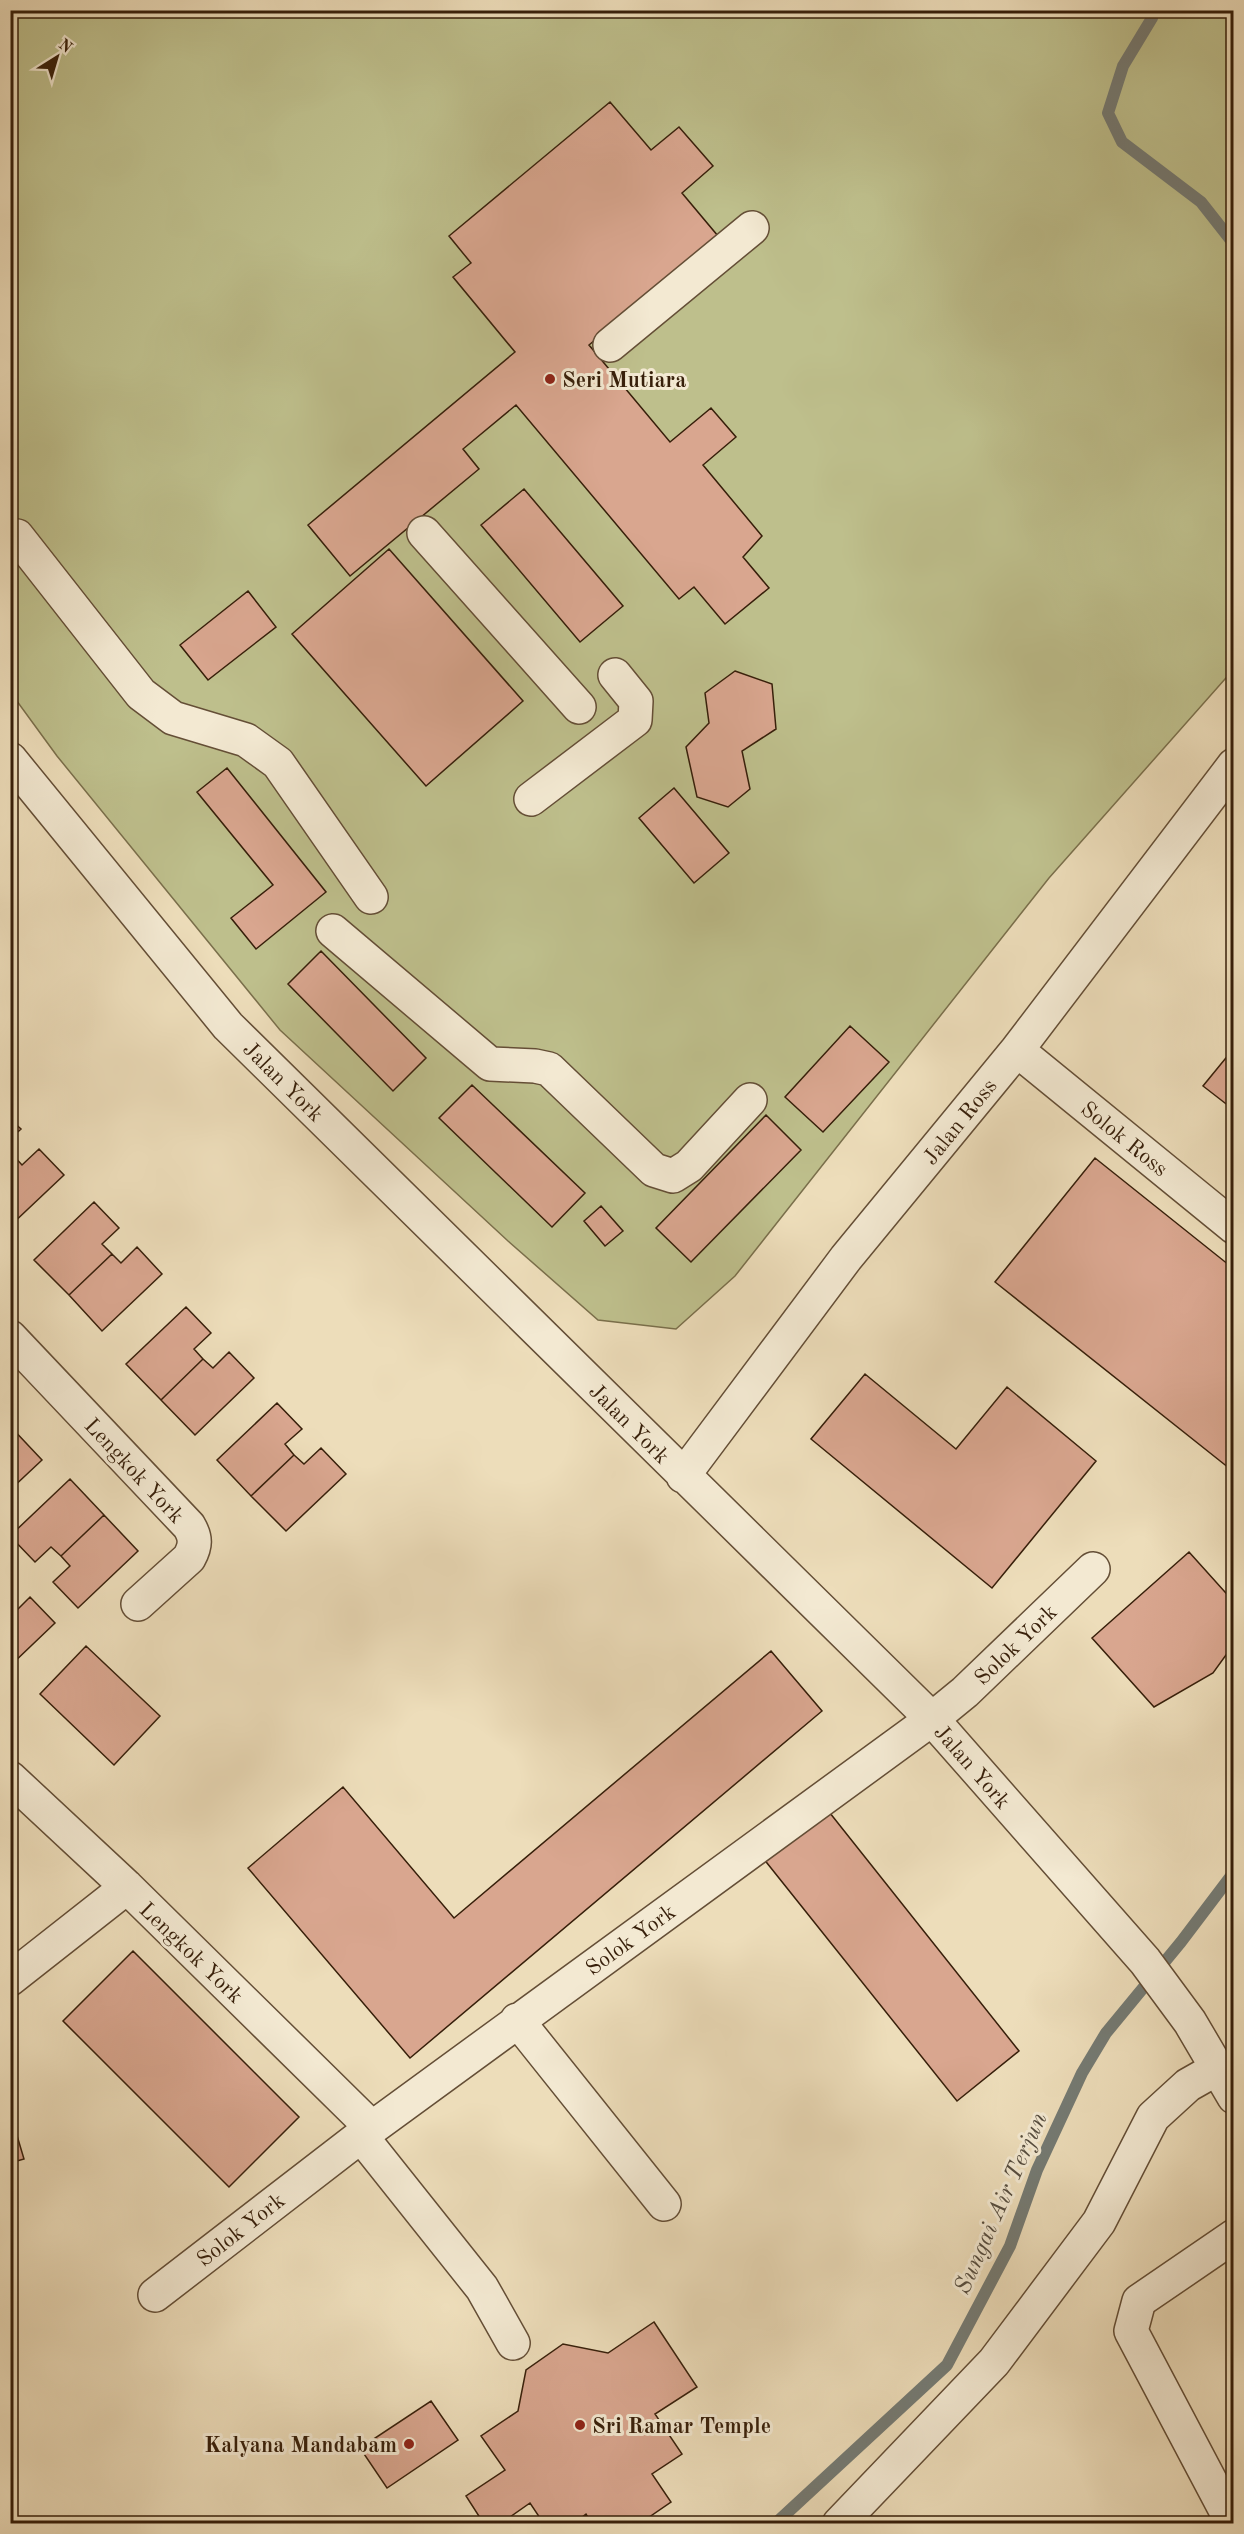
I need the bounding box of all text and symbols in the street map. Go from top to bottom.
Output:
north arrow [27,27,87,87]
text: N [55,37,75,57]
place label: Seri Mutiara [562,370,686,392]
marker: Seri Mutiara [543,372,557,386]
street label: Jalan York [238,1038,327,1127]
street label: Jalan Ross [919,1075,1002,1169]
street label: Solok Ross [1076,1098,1171,1181]
street label: Jalan York [584,1380,673,1469]
street label: Lengkok York [80,1415,187,1528]
street label: Solok York [971,1601,1062,1690]
street label: Jalan York [929,1721,1014,1814]
street label: Lengkok York [135,1899,247,2008]
street label: Solok York [582,1901,680,1980]
water label: Sungai Air Terjun [951,2109,1053,2298]
street label: Solok York [193,2190,289,2272]
place label: Sri Ramar Temple [592,2416,771,2438]
marker: Sri Ramar Temple [573,2418,587,2432]
place label: Kalyana Mandabam [204,2435,397,2457]
marker: Kalyana Mandabam [402,2437,416,2451]

